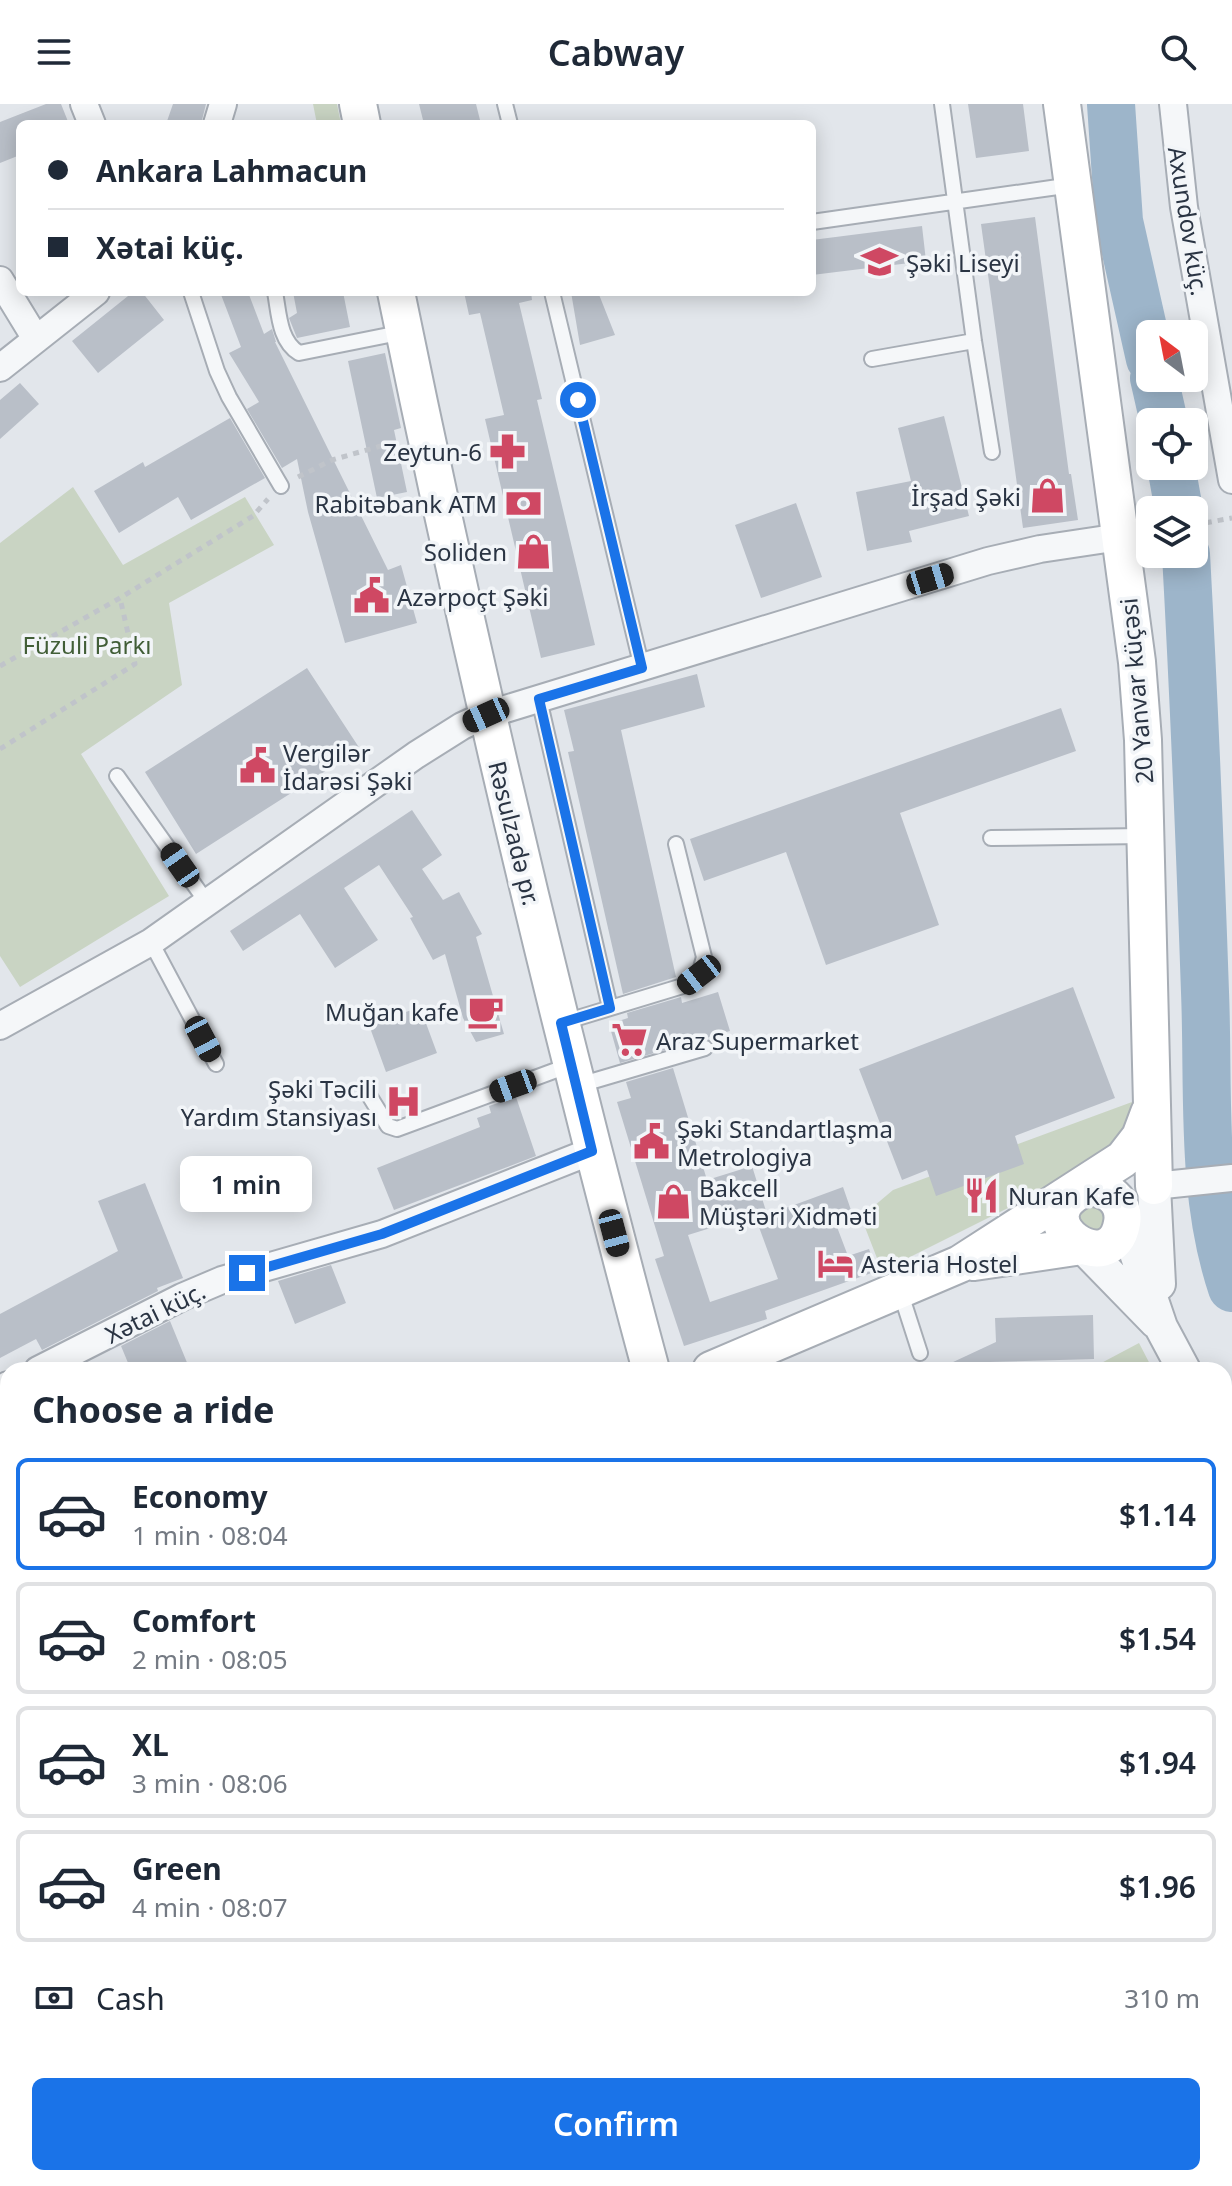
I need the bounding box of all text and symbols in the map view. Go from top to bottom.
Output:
text: Cabway [548,28,684,77]
icon: menu [32,30,76,74]
icon: search [1156,30,1200,74]
street label: Axundov küç. [1161,144,1217,298]
text: Ankara Lahmacun [96,150,367,191]
text: Xətai küç. [96,227,244,268]
school or university icon: Şəki Liseyi [861,243,899,281]
place label: Şəki Liseyi [906,246,1020,279]
north arrow [1136,320,1208,392]
map controls [1136,320,1208,568]
route start [560,382,596,418]
button: locate [1136,408,1208,480]
pharmacy icon: Zeytun-6 [489,432,527,470]
place label: Zeytun-6 [383,435,482,468]
shop icon: İrşad Şəki [1028,477,1066,515]
place label: İrşad Şəki [911,480,1021,513]
bank icon: Rabitəbank ATM [504,484,542,522]
place label: Rabitəbank ATM [315,487,497,520]
button: layers [1136,496,1208,568]
shop icon: Soliden [514,532,552,570]
place label: Soliden [424,535,507,568]
car [904,561,956,597]
public building icon: Azərpoçt Şəki [352,577,390,615]
place label: Azərpoçt Şəki [397,580,549,613]
street label: 20 Yanvar küçəsi [1111,597,1161,785]
park label: Füzuli Parkı [23,628,151,661]
car [459,694,513,736]
place label: Vergilər İdarəsi Şəki [283,736,412,797]
public building icon: Vergilər İdarəsi Şəki [238,747,276,785]
street label: Rəsulzadə pr. [481,757,549,909]
car [156,838,204,892]
car [673,951,725,999]
cafe icon: Muğan kafe [466,992,504,1030]
place label: Muğan kafe [325,995,459,1028]
car [181,1012,225,1066]
supermarket icon: Araz Supermarket [611,1021,649,1059]
place label: Araz Supermarket [656,1024,859,1057]
car [486,1067,540,1105]
place label: Şəki Təcili Yardım Stansiyası [181,1072,377,1133]
hospital icon: Şəki Təcili Yardım Stansiyası [384,1083,422,1121]
place label: Şəki Standartlaşma Metrologiya [677,1112,893,1173]
public building icon: Şəki Standartlaşma Metrologiya [632,1123,670,1161]
callout: 1 min [181,1157,313,1213]
text: 1 min [211,1166,281,1202]
place label: Bakcell Müştəri Xidməti [699,1171,878,1232]
restaurant icon: Nuran Kafe [963,1176,1001,1214]
place label: Nuran Kafe [1008,1179,1135,1212]
shop icon: Bakcell Müştəri Xidməti [654,1182,692,1220]
car [596,1207,632,1259]
hotel icon: Asteria Hostel [816,1244,854,1282]
place label: Asteria Hostel [861,1247,1018,1280]
route end [229,1255,265,1291]
street label: Xətai küç. [99,1274,211,1350]
text: Choose a ride [32,1385,274,1434]
text: Economy [132,1476,268,1517]
icon: car [36,1478,108,1550]
text: $1.14 [1119,1494,1196,1535]
text: 1 min · 08:04 [132,1517,288,1553]
text: Comfort [132,1600,256,1641]
icon: car [36,1602,108,1674]
text: $1.54 [1119,1618,1196,1659]
text: 2 min · 08:05 [132,1641,288,1677]
text: XL [132,1724,169,1765]
icon: car [36,1726,108,1798]
text: $1.94 [1119,1742,1196,1783]
text: 3 min · 08:06 [132,1765,288,1801]
text: Green [132,1848,222,1889]
icon: car [36,1850,108,1922]
text: $1.96 [1119,1866,1196,1907]
text: 4 min · 08:07 [132,1889,288,1925]
icon: cash [32,1976,76,2020]
text: Cash [96,1978,165,2019]
text: 310 m [1124,1980,1200,2016]
button: Confirm [32,2078,1200,2170]

